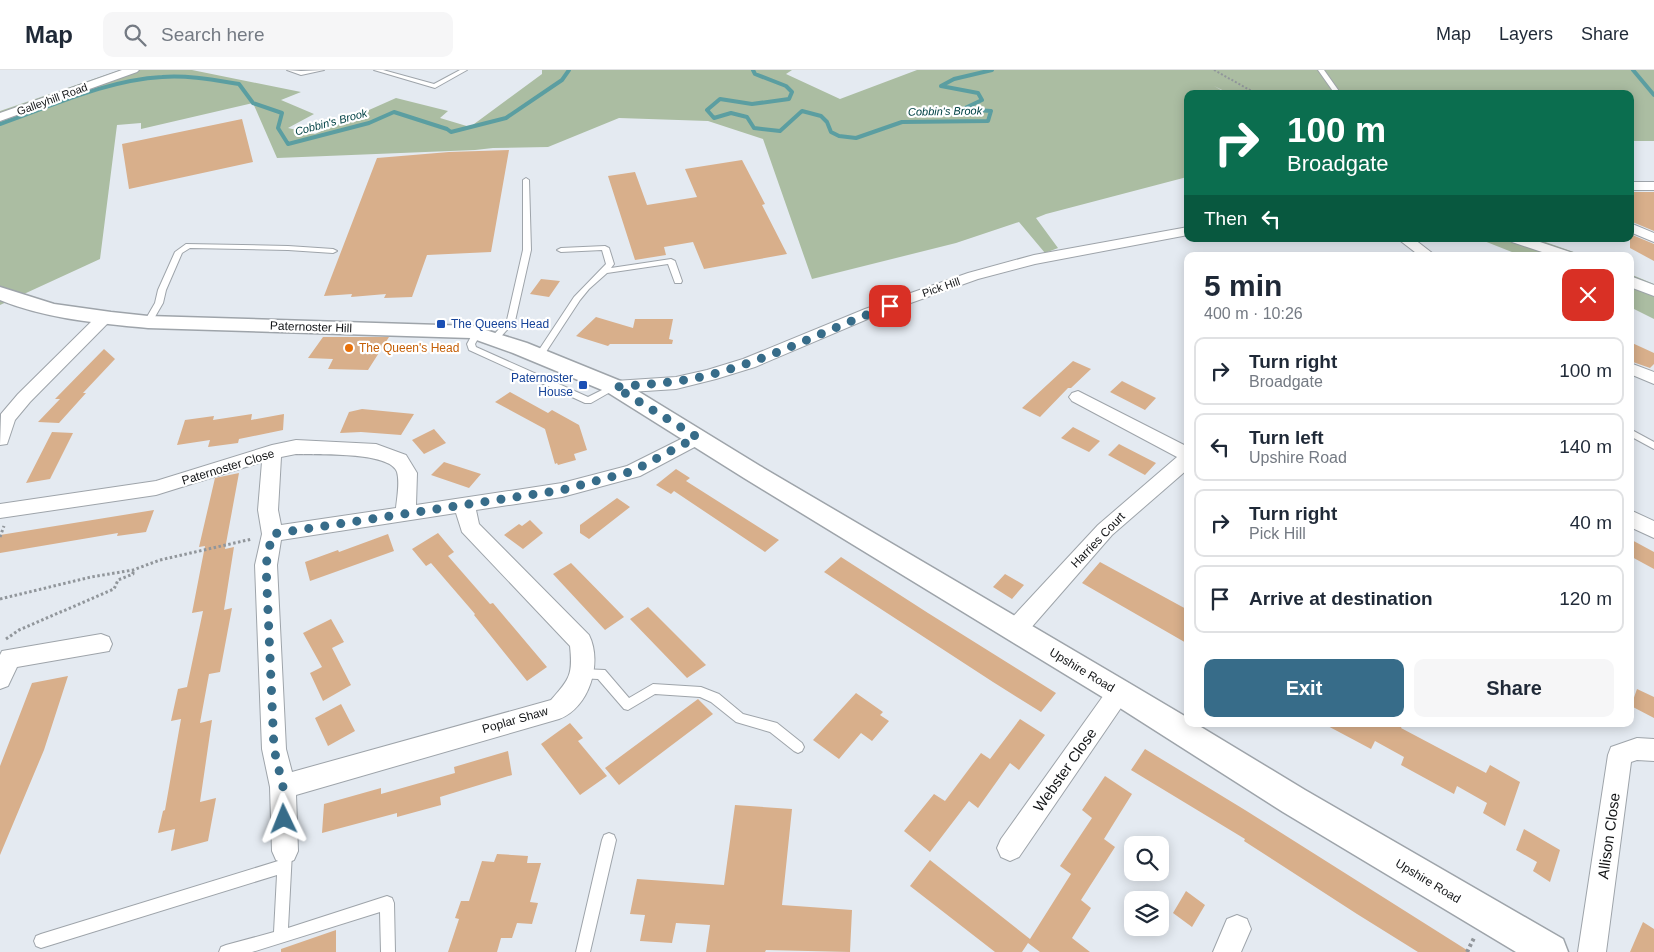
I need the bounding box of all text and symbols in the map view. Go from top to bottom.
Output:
search box [103,12,453,57]
text: Map [25,21,73,48]
icon: search [121,21,149,49]
text: Search here [161,24,265,45]
text: Map [1436,24,1471,44]
text: Layers [1499,24,1553,44]
text: Share [1581,24,1629,44]
street label: Galleyhill Road [15,81,89,117]
water label: Cobbin's Brook [908,104,983,118]
water label: Cobbin's Brook [294,106,369,137]
icon: right [1204,110,1269,175]
text: 100 m [1287,110,1386,149]
text: Broadgate [1287,151,1389,176]
icon: left [1257,205,1285,233]
text: Then [1204,208,1247,229]
text: 5 min [1204,269,1282,302]
button: close [1562,269,1614,321]
street label: Pick Hill [921,275,961,299]
pin [869,285,911,327]
icon: arrive [876,292,904,320]
text: 400 m · 10:26 [1204,305,1303,322]
place label: The Queens Head [451,317,549,331]
marker: The Queens Head [435,318,447,330]
street label: Paternoster Hill [270,319,352,335]
place label: The Queen's Head [359,341,459,355]
marker: The Queen's Head [343,342,355,354]
text: Turn right [1249,351,1337,372]
icon: right [1206,357,1234,385]
text: 100 m [1559,360,1612,381]
place label: Paternoster House [511,371,573,399]
text: Broadgate [1249,373,1323,390]
marker: Paternoster House [577,379,589,391]
text: Turn left [1249,427,1324,448]
icon: left [1206,433,1234,461]
text: 140 m [1559,436,1612,457]
street label: Paternoster Close [180,446,276,488]
text: Upshire Road [1249,449,1347,466]
text: Turn right [1249,503,1337,524]
street label: Harries Court [1068,509,1128,571]
icon: right [1206,509,1234,537]
text: 40 m [1570,512,1612,533]
text: Pick Hill [1249,525,1306,542]
icon: arrive [1206,585,1234,613]
text: Arrive at destination [1249,588,1433,609]
text: 120 m [1559,588,1612,609]
street label: Upshire Road [1047,645,1117,695]
button: Exit [1204,659,1404,717]
button: Share [1414,659,1614,717]
street label: Poplar Shaw [480,704,550,736]
street label: Webster Close [1029,725,1100,815]
position arrow [257,792,309,844]
street label: Allison Close [1594,792,1623,880]
map controls [1124,836,1169,936]
button: search [1124,836,1169,881]
street label: Upshire Road [1393,856,1463,906]
button: layers [1124,891,1169,936]

